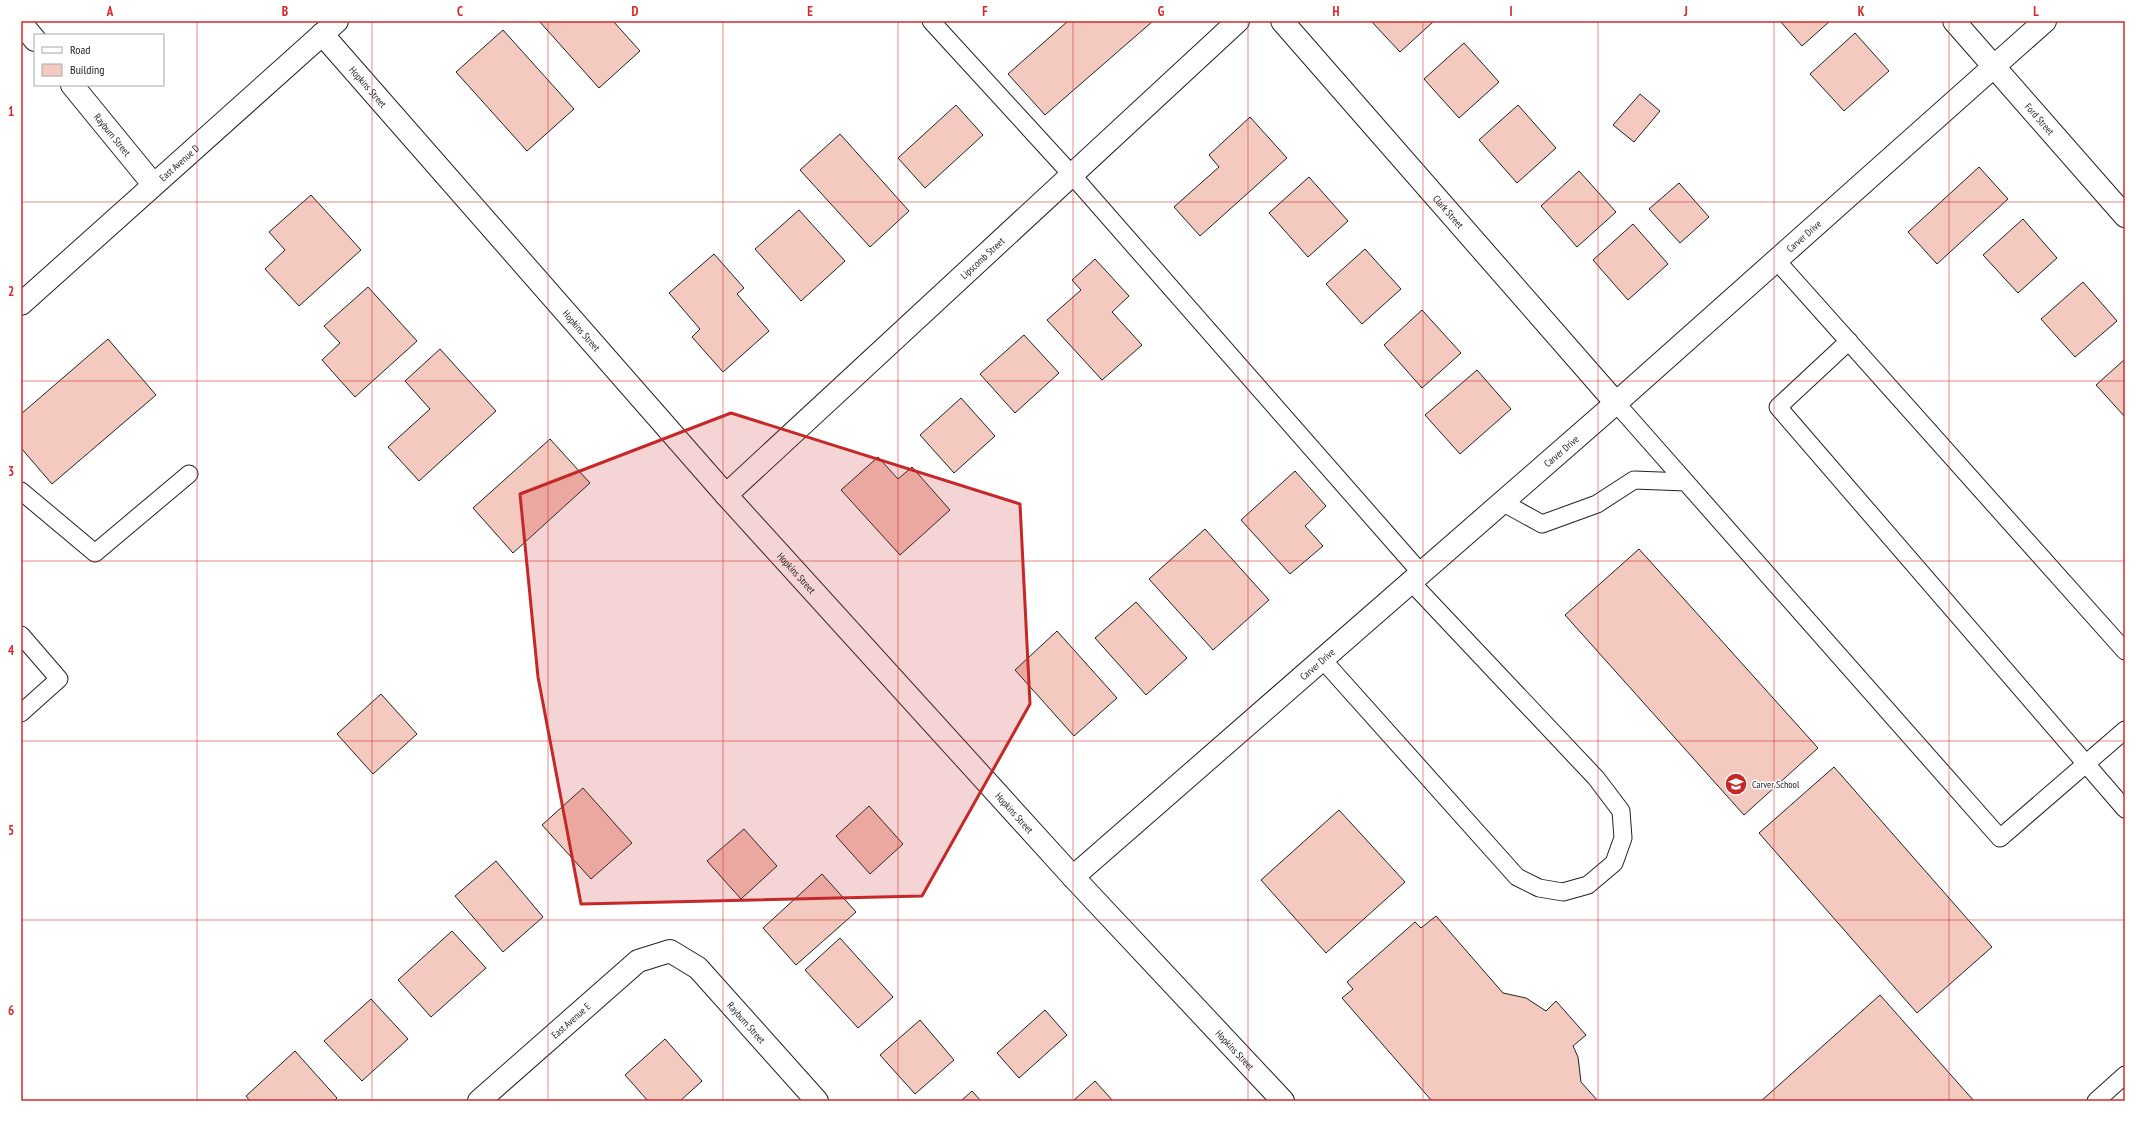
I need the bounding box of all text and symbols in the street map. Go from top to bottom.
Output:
text: A [106,3,114,20]
text: B [282,3,288,20]
text: C [457,3,463,20]
text: D [632,3,639,20]
text: E [807,3,813,20]
text: F [982,3,988,20]
text: G [1158,3,1165,20]
text: H [1333,3,1340,20]
text: I [1509,3,1513,20]
text: J [1683,3,1688,20]
text: K [1858,3,1865,20]
text: L [2033,3,2039,20]
legend [34,34,164,86]
text: Road [70,42,90,57]
text: Building [70,62,105,77]
street label: Hopkins Street [346,64,390,111]
street label: Ford Street [2022,100,2057,138]
text: 1 [8,103,14,120]
street label: Rayburn Street [91,111,134,159]
street label: East Avenue D [157,142,202,184]
street label: Clark Street [1430,192,1466,231]
street label: Carver Drive [1784,217,1824,255]
street label: Lipscomb Street [958,234,1007,282]
text: 2 [8,283,14,300]
street label: Hopkins Street [560,307,603,354]
street label: Carver Drive [1541,432,1582,470]
text: 3 [8,463,14,480]
street label: Hopkins Street [774,550,818,596]
text: 4 [8,642,15,659]
street label: Carver Drive [1297,645,1338,683]
school or university icon: Carver School [1723,771,1749,797]
place label: Carver School [1752,778,1800,791]
street label: Hopkins Street [992,790,1036,836]
text: 5 [8,822,14,839]
street label: Rayburn Street [724,999,768,1046]
street label: East Avenue E [549,1000,593,1042]
text: 6 [8,1002,14,1019]
street label: Hopkins Street [1213,1027,1257,1073]

